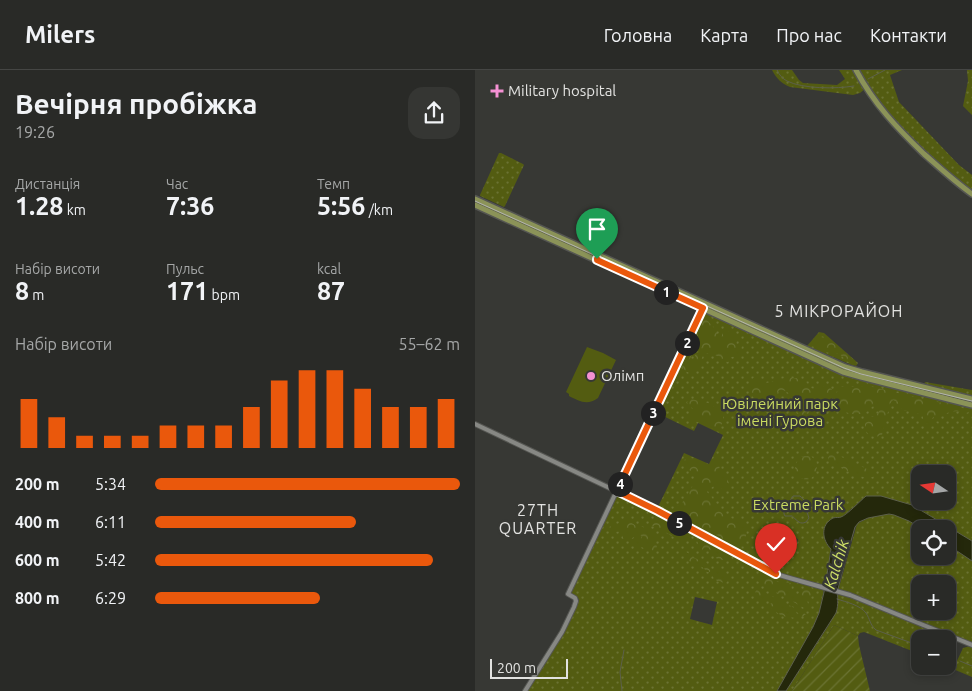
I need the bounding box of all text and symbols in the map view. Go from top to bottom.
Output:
text: Milers [25,21,95,48]
text: Головна [604,25,672,45]
text: Карта [700,25,748,45]
text: Про нас [776,25,842,45]
text: Контакти [870,25,947,45]
place label: Military hospital [508,82,616,99]
marker: Military hospital [490,84,504,98]
button: share [408,87,460,139]
text: Вечірня пробіжка [15,88,258,119]
text: 19:26 [15,123,55,141]
text: Дистанція [15,176,80,192]
text: Час [166,176,188,192]
text: Темп [317,176,350,192]
text: 1.28 [15,192,63,220]
text: 7:36 [166,192,214,220]
text: 5:56 [317,192,365,220]
text: km [63,202,86,218]
text: /km [365,202,393,218]
pin [576,208,618,259]
icon: arrive [583,215,611,243]
text: Набір висоти [15,261,100,277]
text: Пульс [166,261,204,277]
text: kcal [317,261,341,277]
text: 8 [15,277,29,305]
text: 171 [166,277,208,305]
text: 87 [317,277,345,305]
pin: 1 [653,280,679,304]
text: 1 [663,284,670,300]
text: m [29,287,44,303]
text: bpm [208,287,240,303]
district label: 5 МІКРОРАЙОН [775,301,903,320]
pin: 2 [675,330,699,356]
text: Набір висоти [15,335,112,353]
text: 55–62 m [398,335,460,353]
text: 2 [684,335,691,351]
place label: Олімп [601,367,644,384]
marker: Олімп [585,370,597,382]
park label: Ювілейний парк імені Гурова [722,395,838,429]
pin: 3 [641,400,665,426]
text: 3 [650,405,657,421]
north arrow [911,465,956,510]
map controls [911,465,956,675]
pin: 4 [607,472,633,496]
text: 200 m [15,475,60,493]
text: 5:34 [95,475,126,493]
text: 4 [617,476,624,492]
park label: Extreme Park [753,496,844,513]
district label: 27TH QUARTER [499,501,577,537]
pin: 5 [667,510,691,536]
text: 400 m [15,513,60,531]
text: 6:11 [95,513,126,531]
text: 5 [676,515,683,531]
button: locate [911,520,956,565]
pin [755,523,797,574]
icon: check [762,530,790,558]
water label: Kalchik [820,536,852,591]
text: 600 m [15,551,60,569]
text: 5:42 [95,551,126,569]
button: + [911,575,956,620]
text: 800 m [15,589,60,607]
text: 6:29 [95,589,126,607]
button: − [911,630,956,675]
scale bar [490,656,567,679]
text: 200 m [497,660,536,676]

